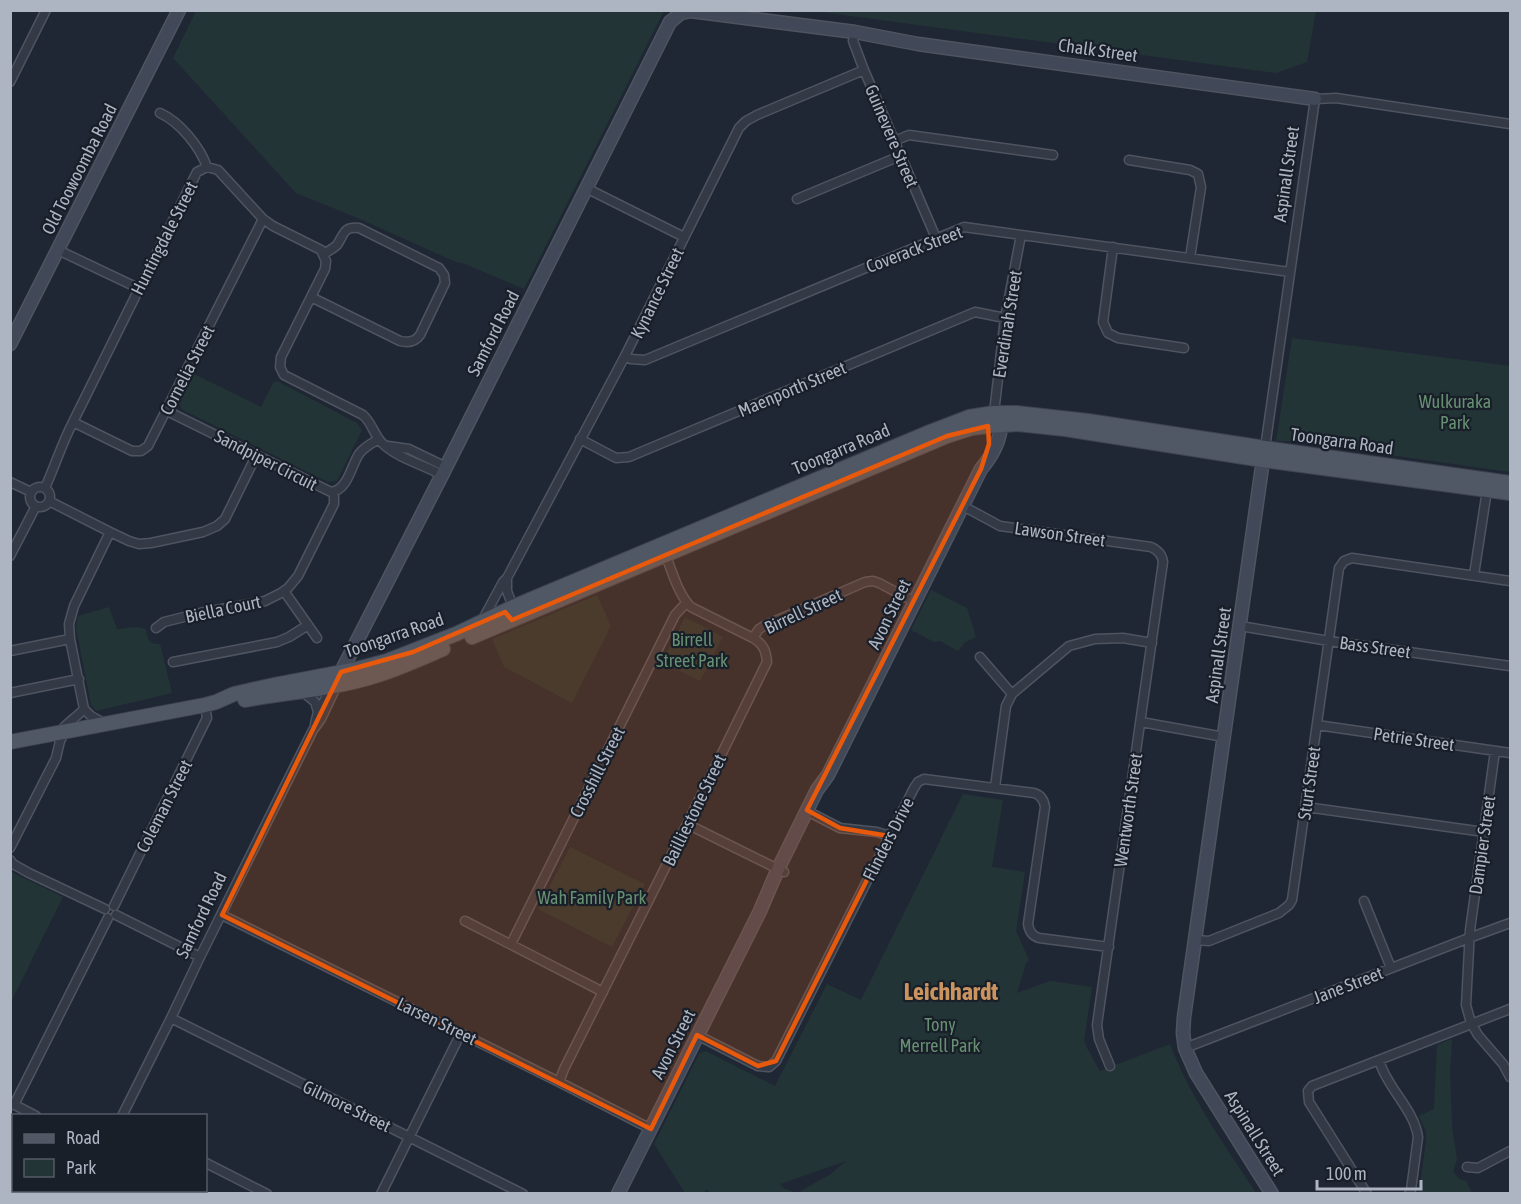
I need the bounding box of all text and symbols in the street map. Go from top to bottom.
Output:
street label: Chalk Street [1057,34,1139,66]
street label: Guinevere Street [861,81,923,191]
street label: Old Toowoomba Road [37,100,121,238]
street label: Aspinall Street [1269,125,1303,223]
street label: Huntingdale Street [126,178,202,298]
street label: Coverack Street [863,221,965,277]
street label: Kynance Street [626,244,688,342]
street label: Everdinah Street [988,269,1026,379]
street label: Samford Road [463,287,523,379]
street label: Cornelia Street [155,322,219,418]
street label: Maenporth Street [735,357,849,421]
park label: Wulkuraka Park [1419,391,1491,433]
street label: Toongarra Road [789,419,893,479]
street label: Toongarra Road [1289,423,1395,459]
street label: Sandpiper Circuit [211,425,321,495]
street label: Lawson Street [1013,517,1107,551]
street label: Avon Street [863,576,915,652]
street label: Birrell Street [761,584,845,638]
street label: Biella Court [183,591,263,627]
street label: Aspinall Street [1201,606,1235,704]
street label: Toongarra Road [342,608,446,662]
park label: Birrell Street Park [656,629,728,671]
street label: Bass Street [1338,632,1412,662]
street label: Crosshill Street [565,723,629,821]
street label: Petrie Street [1372,723,1456,755]
street label: Sturt Street [1293,745,1325,821]
street label: Bailliestone Street [658,751,730,869]
street label: Wentworth Street [1110,752,1146,868]
street label: Coleman Street [132,756,196,856]
street label: Flinders Drive [858,794,918,884]
street label: Dampier Street [1465,794,1499,896]
street label: Samford Road [171,869,231,961]
park label: Wah Family Park [538,887,647,908]
street label: Jane Street [1310,962,1386,1008]
district label: Leichhardt [904,978,998,1005]
street label: Larsen Street [394,993,480,1049]
street label: Avon Street [647,1006,699,1082]
park label: Tony Merrell Park [899,1014,981,1056]
street label: Gilmore Street [300,1076,394,1136]
street label: Aspinall Street [1221,1087,1289,1179]
legend [12,1114,207,1192]
text: Road [66,1127,100,1148]
scale bar [1317,1153,1420,1191]
text: Park [66,1157,96,1178]
text: 100 m [1326,1163,1367,1184]

